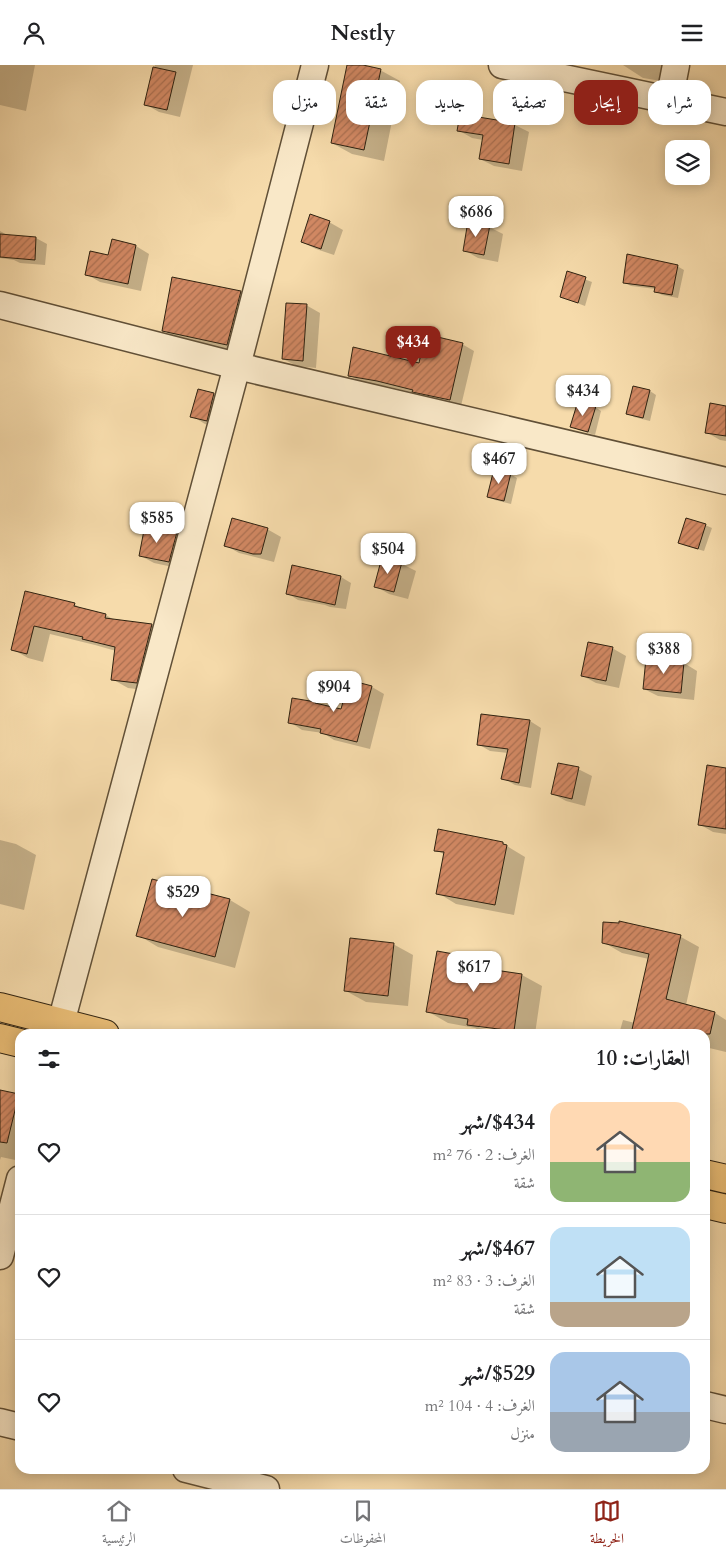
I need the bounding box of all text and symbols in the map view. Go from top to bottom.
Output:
text: Nestly [331,18,395,48]
icon: person [20,19,48,47]
icon: menu [678,19,706,47]
chip: منزل [273,80,336,125]
chip: شقة [346,80,406,125]
chip: جديد [416,80,483,125]
chip: تصفية [493,80,564,125]
chip: إيجار [574,80,638,125]
chip: شراء [648,80,711,125]
map controls [665,140,710,185]
button: layers [665,140,710,185]
pin: $686 [446,195,506,238]
text: $686 [460,201,492,223]
pin: $434 [383,325,443,368]
text: $434 [397,331,429,353]
pin: $434 [553,375,613,417]
text: $434 [567,380,599,402]
pin: $467 [469,443,529,485]
text: $467 [483,448,515,470]
pin: $585 [127,501,187,544]
text: $585 [141,507,173,529]
pin: $504 [358,533,418,575]
text: $504 [372,538,404,560]
pin: $388 [634,633,694,675]
text: $388 [648,638,680,660]
pin: $904 [304,671,364,713]
text: $904 [318,676,350,698]
pin: $529 [153,875,213,918]
text: $529 [167,881,199,903]
pin: $617 [444,951,504,993]
text: $617 [458,956,490,978]
text: العقارات: 10 [596,1044,690,1073]
icon: filters [35,1045,63,1073]
text: $434/شهر [460,1108,535,1137]
icon: home [590,1122,650,1182]
icon: heart [35,1138,63,1166]
text: الغرف: 2 · 76 m² [433,1144,535,1166]
text: شقة [514,1172,535,1194]
text: $467/شهر [460,1234,535,1263]
icon: home [590,1247,650,1307]
icon: heart [35,1263,63,1291]
text: الغرف: 3 · 83 m² [433,1270,535,1292]
text: شقة [514,1298,535,1320]
text: $529/شهر [460,1359,535,1388]
icon: home [590,1372,650,1432]
icon: heart [35,1388,63,1416]
text: الغرف: 4 · 104 m² [425,1395,535,1417]
text: منزل [510,1423,535,1445]
tab: الرئيسية [102,1497,136,1552]
tab: المحفوظات [340,1497,386,1552]
tab: الخريطة [590,1497,624,1552]

